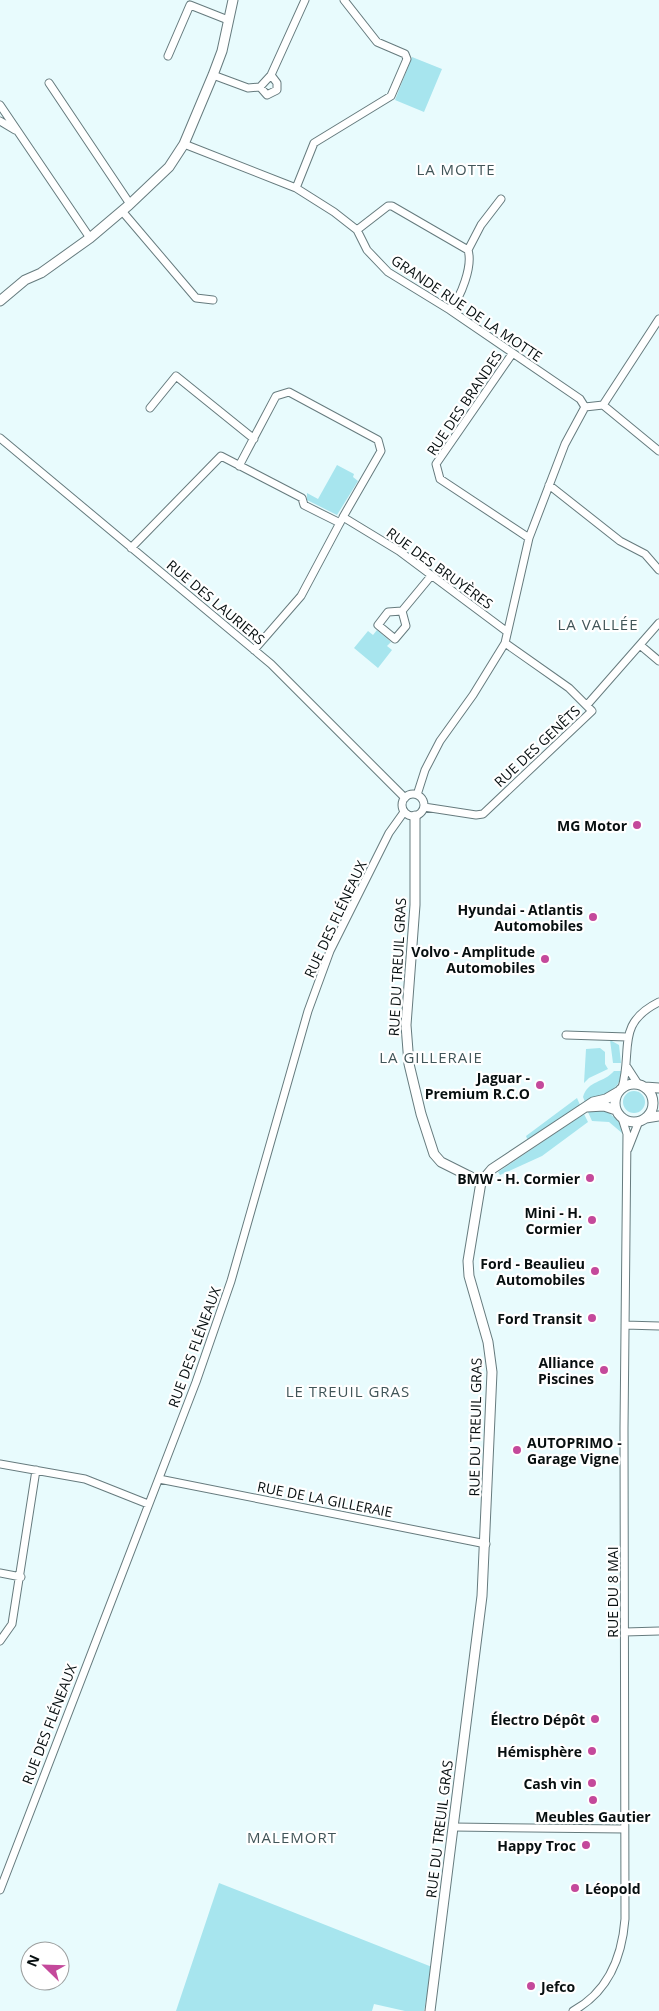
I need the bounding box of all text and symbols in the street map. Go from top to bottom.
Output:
district label: LA MOTTE [416,159,496,179]
street label: GRANDE RUE DE LA MOTTE [388,250,546,366]
street label: RUE DES BRANDES [422,347,506,459]
street label: RUE DES BRUYÈRES [383,523,497,613]
street label: RUE DES LAURIERS [163,555,269,649]
district label: LA VALLÉE [558,614,638,634]
street label: RUE DES GENÊTS [490,701,584,791]
place label: MG Motor [557,816,628,835]
marker: MG Motor [631,819,643,831]
street label: RUE DES FLÉNEAUX [299,856,371,981]
street label: RUE DU TREUIL GRAS [384,897,410,1037]
place label: Hyundai - Atlantis Automobiles [458,900,583,935]
marker: Hyundai - Atlantis Automobiles [587,911,599,923]
place label: Volvo - Amplitude Automobiles [411,942,535,977]
marker: Volvo - Amplitude Automobiles [539,953,551,965]
district label: LA GILLERAIE [379,1047,483,1067]
place label: Jaguar - Premium R.C.O [425,1068,530,1103]
marker: Jaguar - Premium R.C.O [534,1079,546,1091]
place label: BMW - H. Cormier [457,1169,581,1188]
marker: BMW - H. Cormier [584,1172,596,1184]
place label: Mini - H. Cormier [525,1203,583,1238]
marker: Mini - H. Cormier [586,1214,598,1226]
place label: Ford - Beaulieu Automobiles [480,1254,585,1289]
marker: Ford - Beaulieu Automobiles [589,1265,601,1277]
street label: RUE DES FLÉNEAUX [163,1283,225,1410]
place label: Ford Transit [497,1309,582,1328]
marker: Ford Transit [586,1312,598,1324]
place label: Alliance Piscines [538,1353,594,1388]
street label: RUE DU TREUIL GRAS [464,1357,486,1497]
marker: Alliance Piscines [598,1364,610,1376]
district label: LE TREUIL GRAS [286,1381,410,1401]
place label: AUTOPRIMO - Garage Vigne [527,1433,622,1468]
marker: AUTOPRIMO - Garage Vigne [511,1444,523,1456]
street label: RUE DE LA GILLERAIE [256,1477,394,1521]
street label: RUE DU 8 MAI [603,1546,622,1638]
street label: RUE DES FLÉNEAUX [17,1660,81,1787]
place label: Électro Dépôt [490,1710,585,1729]
marker: Électro Dépôt [589,1713,601,1725]
place label: Hémisphère [497,1742,582,1761]
marker: Hémisphère [586,1745,598,1757]
street label: RUE DU TREUIL GRAS [421,1759,457,1899]
place label: Cash vin [523,1774,582,1793]
marker: Cash vin [586,1777,598,1789]
marker: Meubles Gautier [587,1794,599,1806]
place label: Meubles Gautier [535,1807,651,1826]
district label: MALEMORT [247,1827,337,1847]
place label: Happy Troc [497,1836,576,1855]
marker: Happy Troc [580,1839,592,1851]
place label: Léopold [585,1879,641,1898]
marker: Léopold [569,1882,581,1894]
north arrow [20,1941,70,1991]
text: N [22,1952,44,1970]
place label: Jefco [539,1977,576,1996]
marker: Jefco [525,1980,537,1992]

